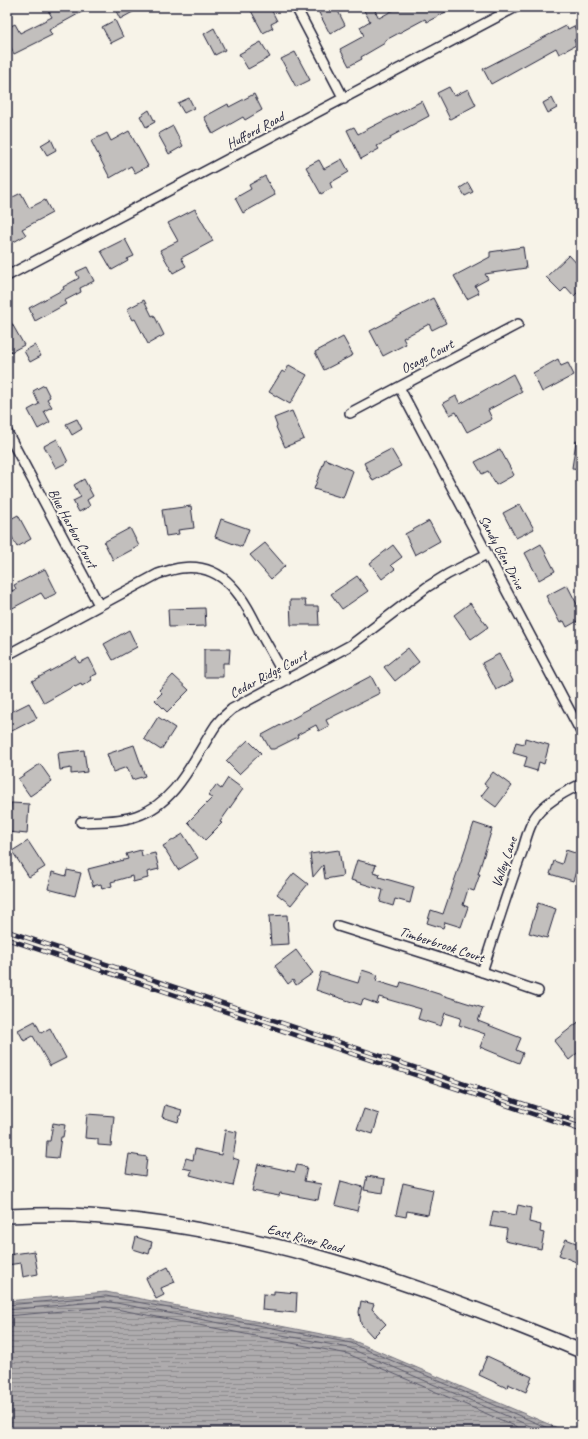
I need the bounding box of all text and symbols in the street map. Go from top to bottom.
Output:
street label: Hufford Road [223,107,289,153]
street label: Osage Court [398,335,458,377]
street label: Blue Harbor Court [45,486,102,573]
street label: Sandy Glen Drive [475,512,529,593]
street label: Cedar Ridge Court [227,646,312,702]
street label: Valley Lane [488,833,521,890]
street label: Timberbrook Court [397,923,488,967]
street label: East River Road [265,1220,347,1257]

